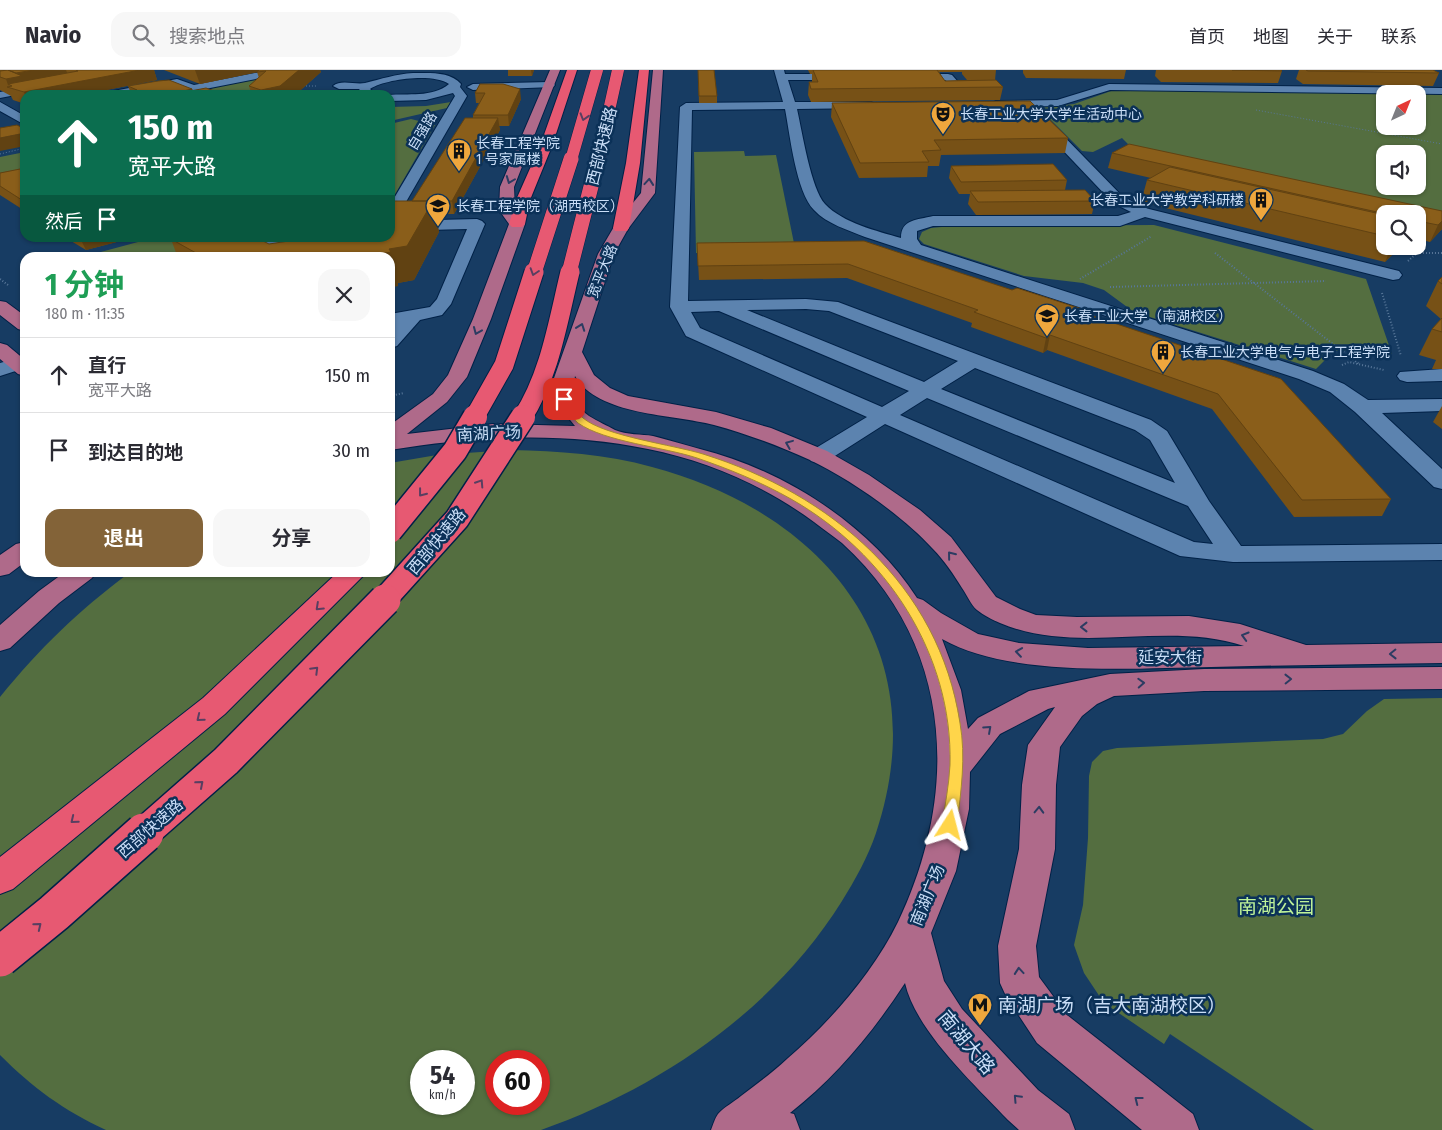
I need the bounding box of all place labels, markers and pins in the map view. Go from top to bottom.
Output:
theatre icon: 长春工业大学大学生活动中心 [930,101,956,135]
place label: 长春工业大学大学生活动中心 [960,106,1142,123]
place label: 长春工程学院 1 号家属楼 [476,135,560,168]
building icon: 长春工程学院 1 号家属楼 [446,138,472,172]
building icon: 长春工业大学教学科研楼 [1248,187,1274,221]
place label: 长春工业大学教学科研楼 [1090,192,1244,209]
school or university icon: 长春工程学院（湖西校区） [425,193,451,227]
place label: 长春工程学院（湖西校区） [456,198,624,215]
school or university icon: 长春工业大学（南湖校区） [1034,303,1060,337]
place label: 长春工业大学（南湖校区） [1064,308,1232,325]
building icon: 长春工业大学电气与电子工程学院 [1150,339,1176,373]
place label: 长春工业大学电气与电子工程学院 [1180,344,1390,361]
pin [543,378,585,420]
metro station icon: 南湖广场（吉大南湖校区） [967,992,993,1026]
place label: 南湖广场（吉大南湖校区） [998,994,1226,1017]

